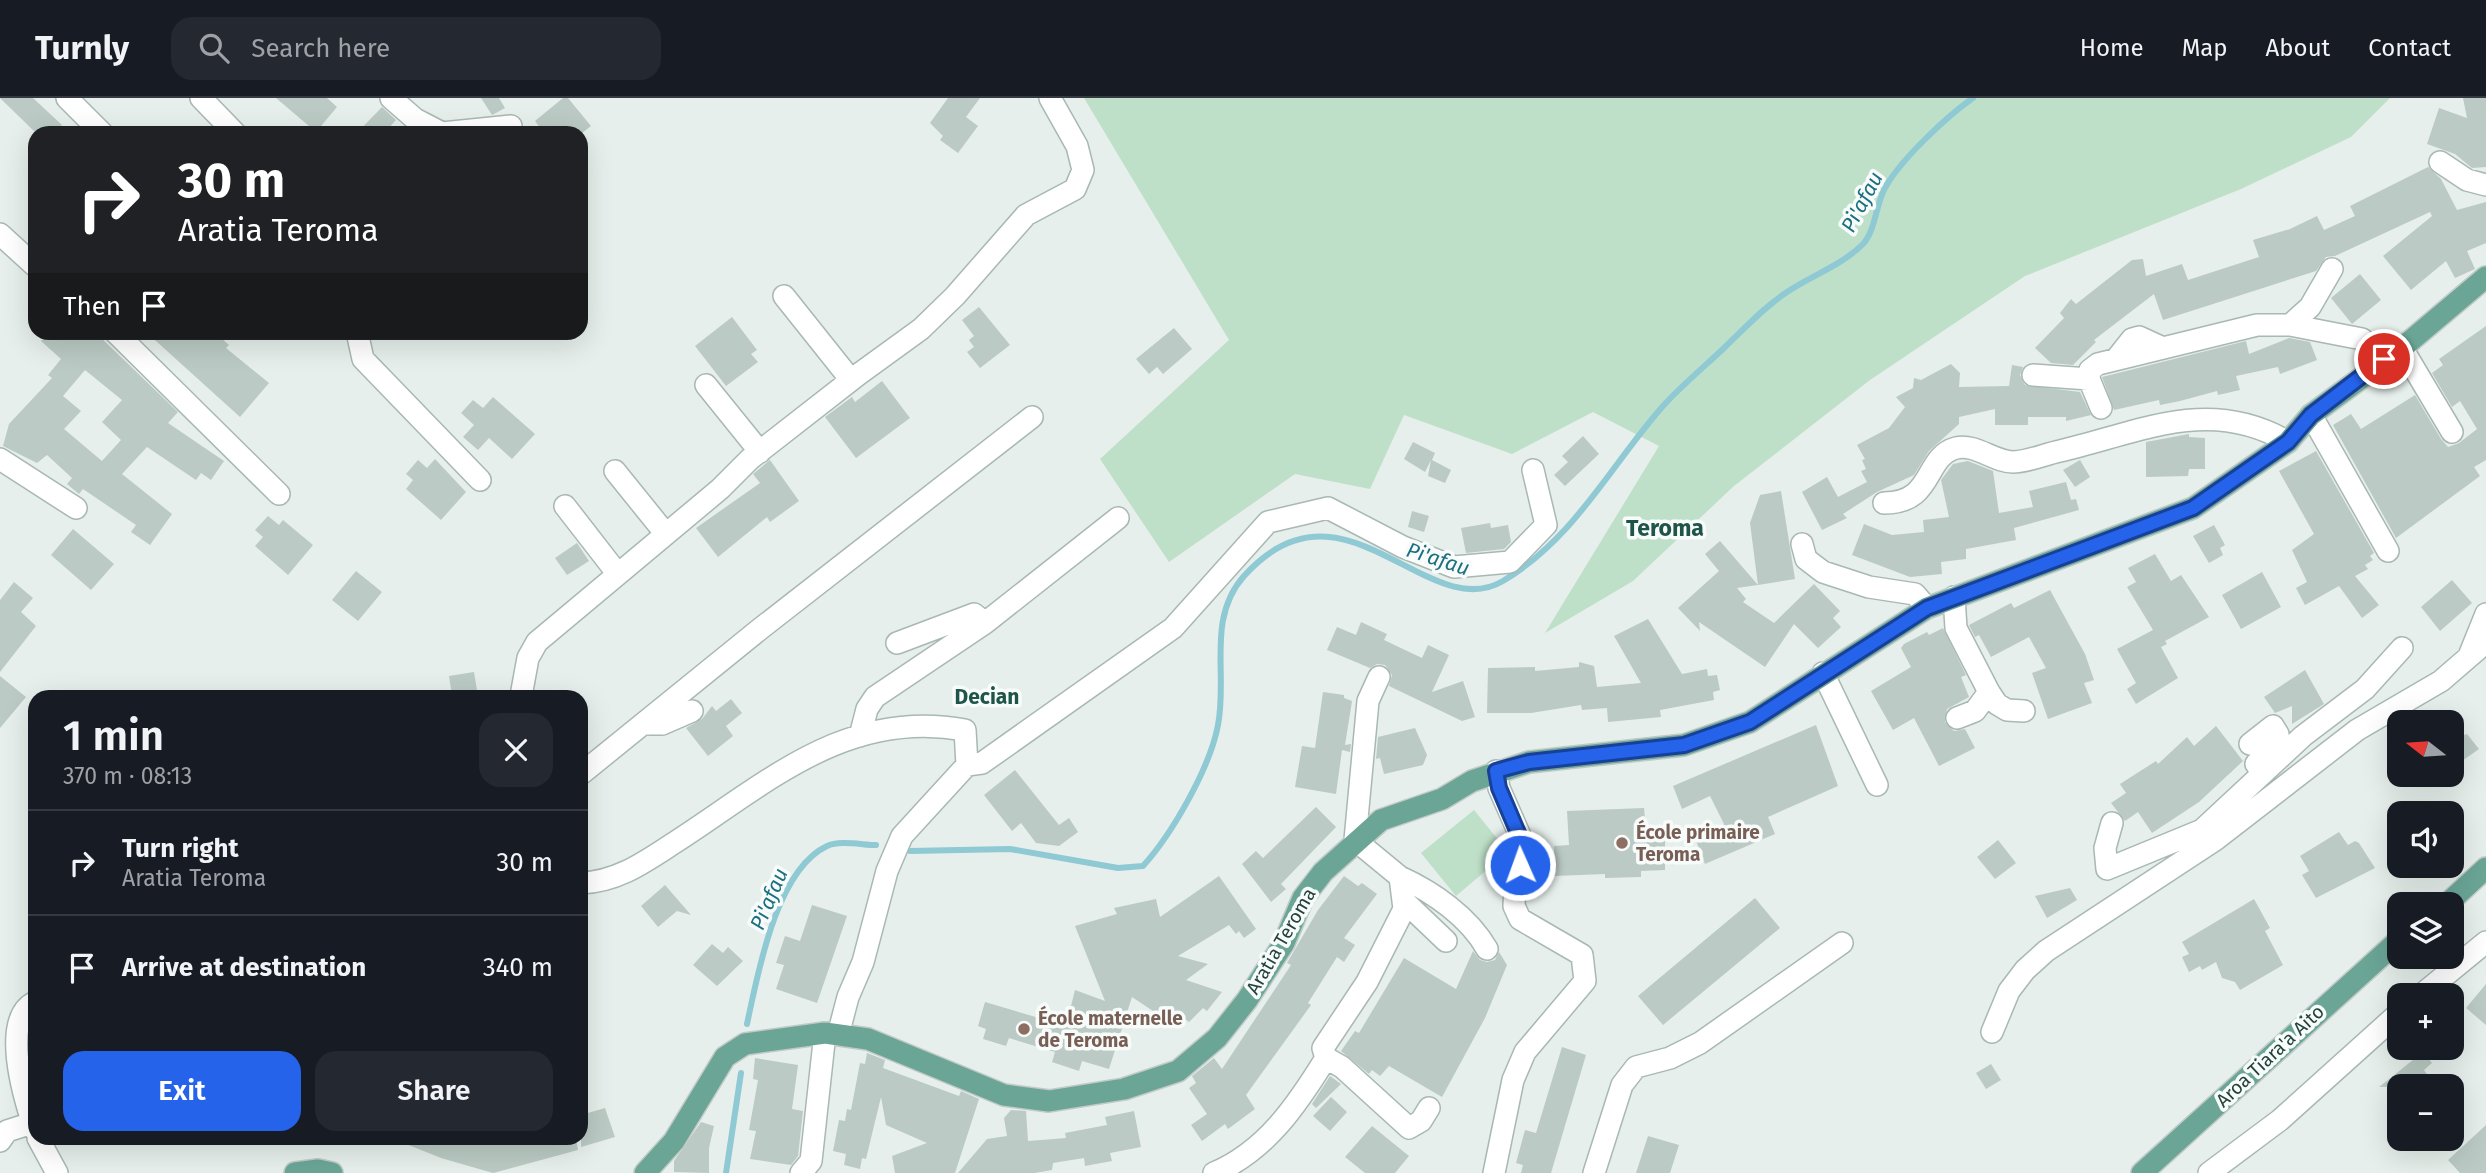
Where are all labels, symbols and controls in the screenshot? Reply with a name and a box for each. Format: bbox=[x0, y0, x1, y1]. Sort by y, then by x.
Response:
search box bbox=[171, 17, 661, 80]
text: Turnly bbox=[35, 28, 129, 68]
icon: search bbox=[195, 29, 233, 67]
text: Search here bbox=[251, 33, 390, 64]
text: Home bbox=[2080, 34, 2144, 62]
text: Map bbox=[2182, 34, 2228, 62]
text: About bbox=[2266, 34, 2330, 62]
text: Contact bbox=[2368, 34, 2451, 62]
text: 30 m bbox=[178, 151, 285, 210]
icon: right bbox=[63, 154, 154, 245]
water label: Pi'afau bbox=[1835, 167, 1889, 237]
text: Aratia Teroma bbox=[178, 211, 379, 249]
icon: arrive bbox=[135, 287, 173, 325]
text: Then bbox=[63, 291, 121, 322]
pin bbox=[2354, 329, 2414, 389]
icon: arrive bbox=[2365, 340, 2403, 378]
district label: Teroma bbox=[1626, 514, 1704, 542]
water label: Pi'afau bbox=[1403, 537, 1473, 581]
district label: Decian bbox=[955, 684, 1019, 710]
north arrow bbox=[2387, 710, 2464, 788]
map controls bbox=[2387, 710, 2464, 1151]
text: 1 min bbox=[63, 711, 164, 761]
button: close bbox=[479, 713, 553, 787]
text: 370 m · 08:13 bbox=[63, 762, 192, 790]
button: sound bbox=[2387, 801, 2464, 878]
place label: École primaire Teroma bbox=[1636, 819, 1760, 866]
position arrow bbox=[1483, 828, 1557, 902]
text: Turn right bbox=[122, 833, 239, 864]
marker: École primaire Teroma bbox=[1614, 835, 1630, 851]
icon: right bbox=[63, 844, 101, 882]
text: 30 m bbox=[496, 847, 553, 878]
text: Aratia Teroma bbox=[122, 864, 266, 892]
water label: Pi'afau bbox=[744, 864, 794, 934]
street label: Aratia Teroma bbox=[1241, 884, 1321, 998]
button: layers bbox=[2387, 892, 2464, 969]
icon: arrive bbox=[63, 949, 101, 987]
text: Arrive at destination bbox=[122, 952, 366, 983]
text: 340 m bbox=[483, 952, 553, 983]
button: + bbox=[2387, 983, 2464, 1060]
street label: Aroa Tiara'a Aito bbox=[2211, 1000, 2329, 1112]
place label: École maternelle de Teroma bbox=[1038, 1005, 1183, 1052]
marker: École maternelle de Teroma bbox=[1016, 1021, 1032, 1037]
button: Exit bbox=[63, 1051, 301, 1131]
button: Share bbox=[315, 1051, 553, 1131]
button: − bbox=[2387, 1074, 2464, 1151]

